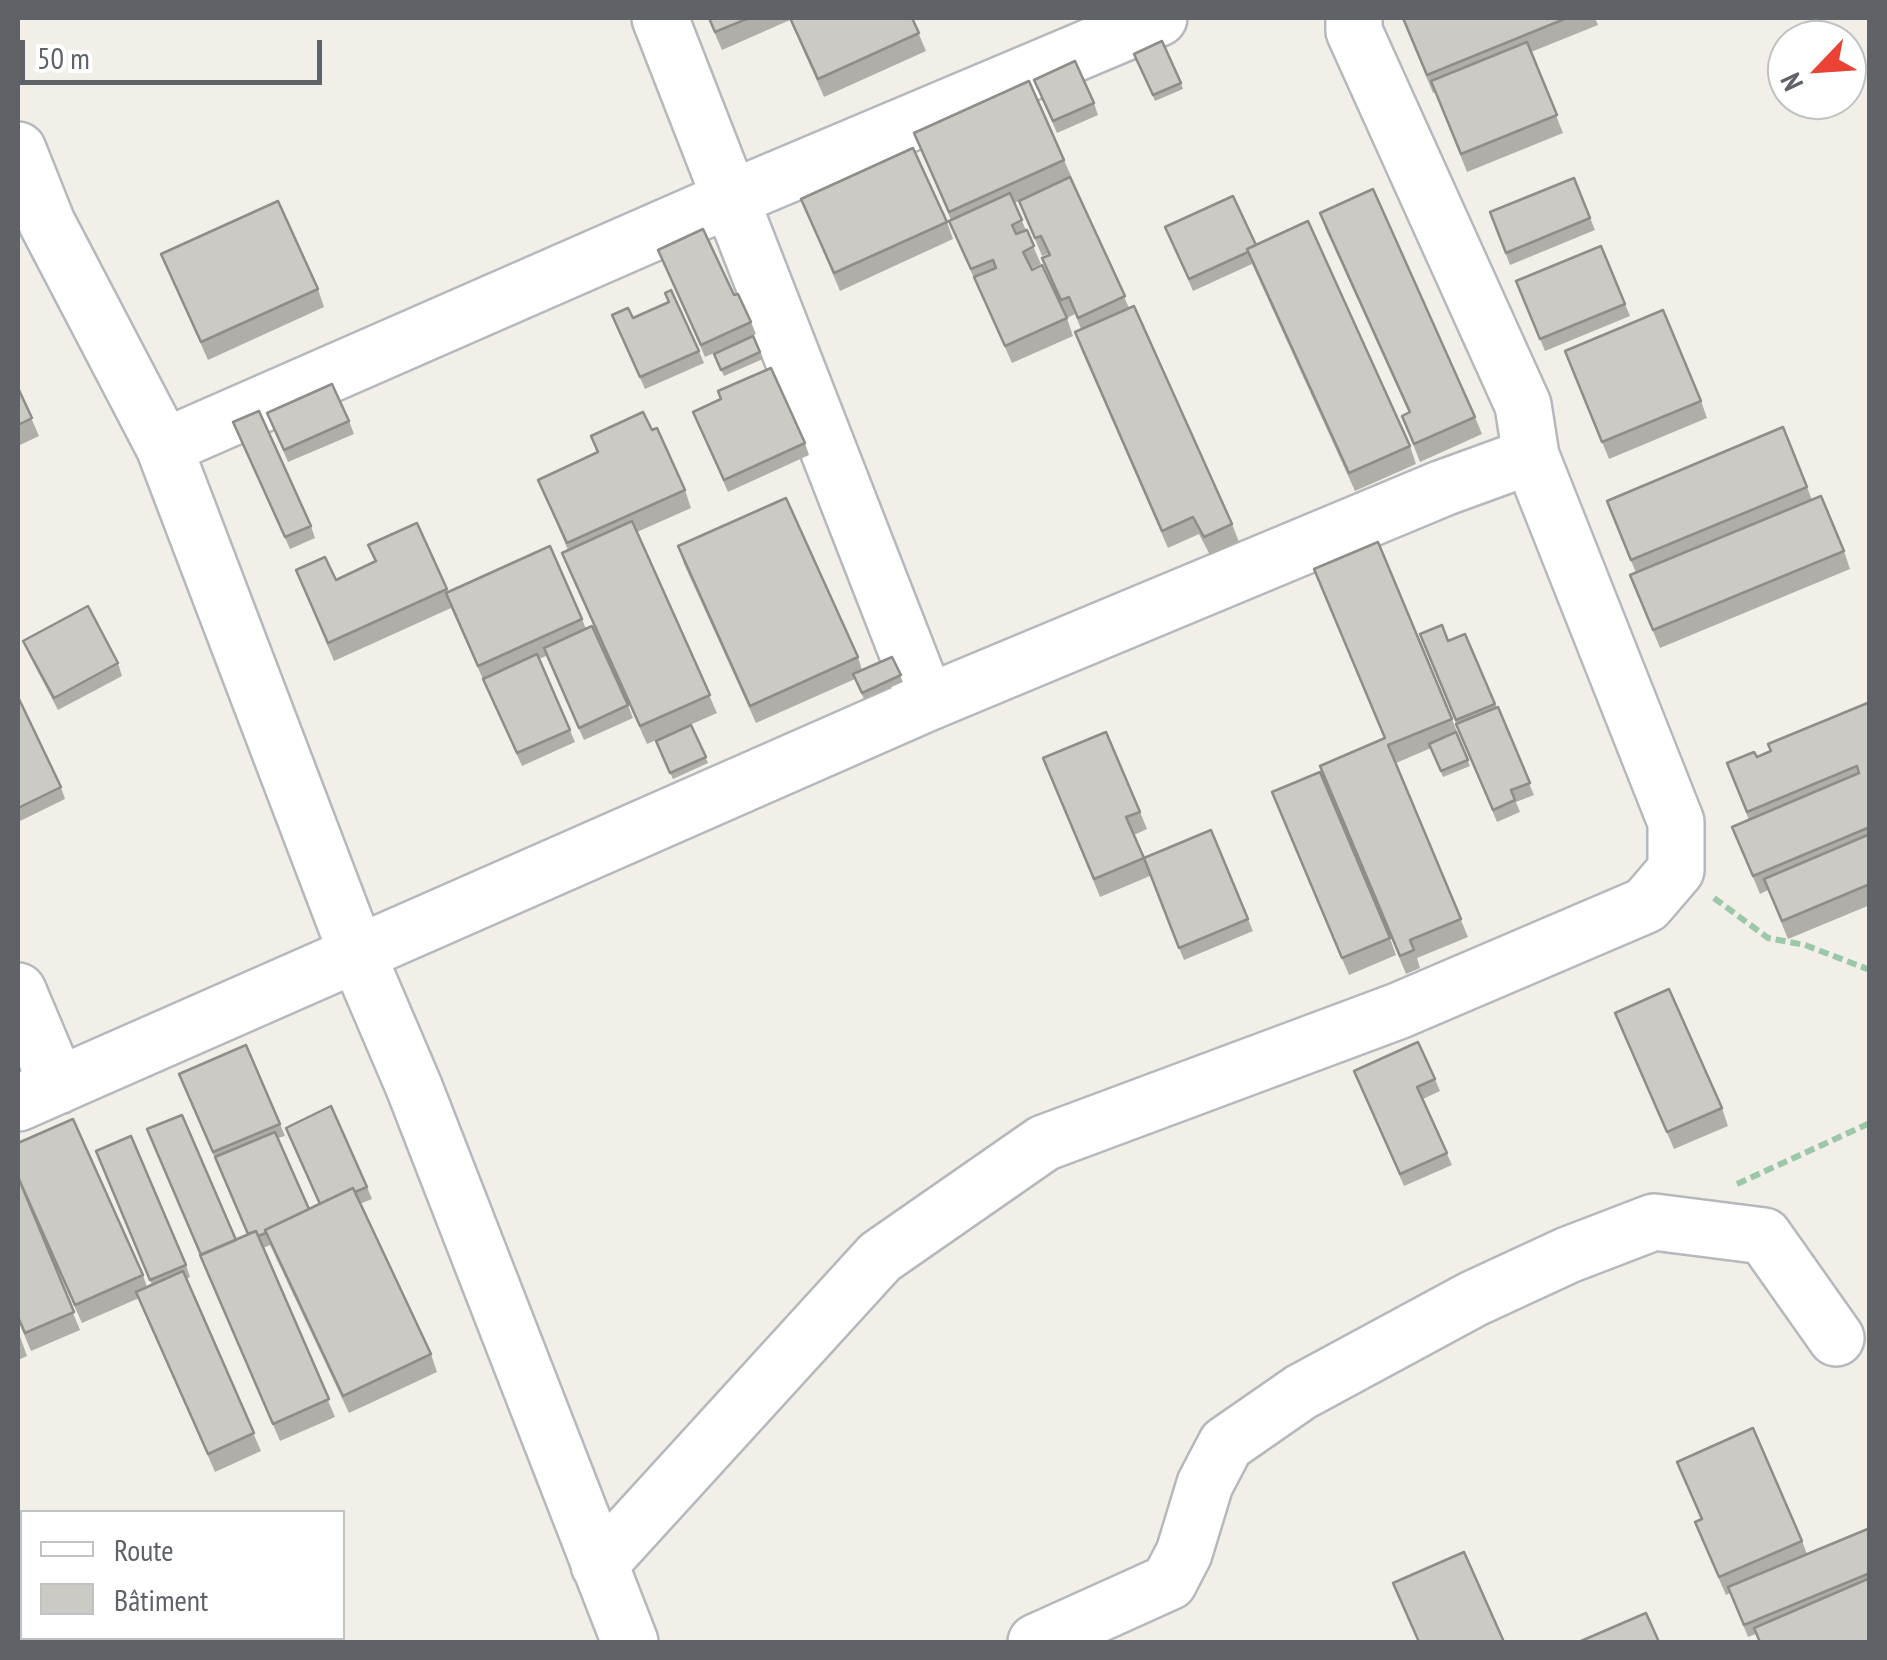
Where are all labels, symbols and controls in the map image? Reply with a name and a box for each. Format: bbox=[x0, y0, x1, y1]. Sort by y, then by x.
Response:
scale bar bbox=[25, 20, 328, 82]
north arrow bbox=[1767, 20, 1867, 120]
text: 50 m bbox=[37, 38, 90, 77]
text: N bbox=[1771, 67, 1811, 97]
legend bbox=[20, 1510, 345, 1640]
text: Route bbox=[114, 1530, 174, 1569]
text: Bâtiment bbox=[114, 1580, 208, 1619]

